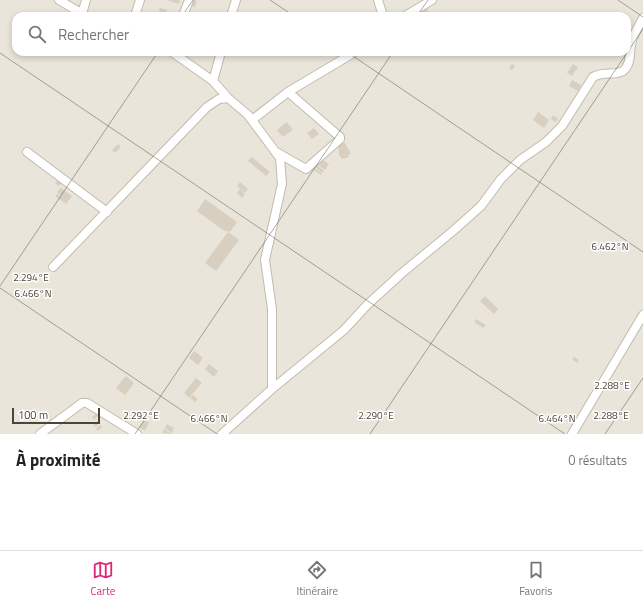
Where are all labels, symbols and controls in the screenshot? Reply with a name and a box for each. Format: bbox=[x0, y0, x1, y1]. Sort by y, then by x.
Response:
search box bbox=[12, 12, 631, 56]
icon: search bbox=[26, 23, 48, 45]
text: Rechercher bbox=[58, 23, 129, 46]
text: 6.462°N bbox=[592, 239, 628, 254]
text: 2.294°E bbox=[13, 270, 49, 285]
text: 6.466°N bbox=[15, 286, 51, 301]
text: 2.288°E bbox=[594, 378, 630, 393]
scale bar bbox=[12, 406, 100, 425]
text: 100 m bbox=[18, 407, 48, 423]
text: 2.292°E bbox=[123, 408, 159, 423]
text: 2.290°E bbox=[358, 408, 394, 423]
text: 2.288°E bbox=[593, 408, 629, 423]
text: 6.466°N bbox=[191, 411, 227, 426]
text: 6.464°N bbox=[539, 411, 575, 426]
text: À proximité bbox=[16, 447, 100, 473]
text: 0 résultats bbox=[568, 450, 627, 470]
tab: Carte bbox=[91, 559, 115, 599]
tab: Itinéraire bbox=[297, 559, 338, 599]
tab: Favoris bbox=[519, 559, 552, 599]

